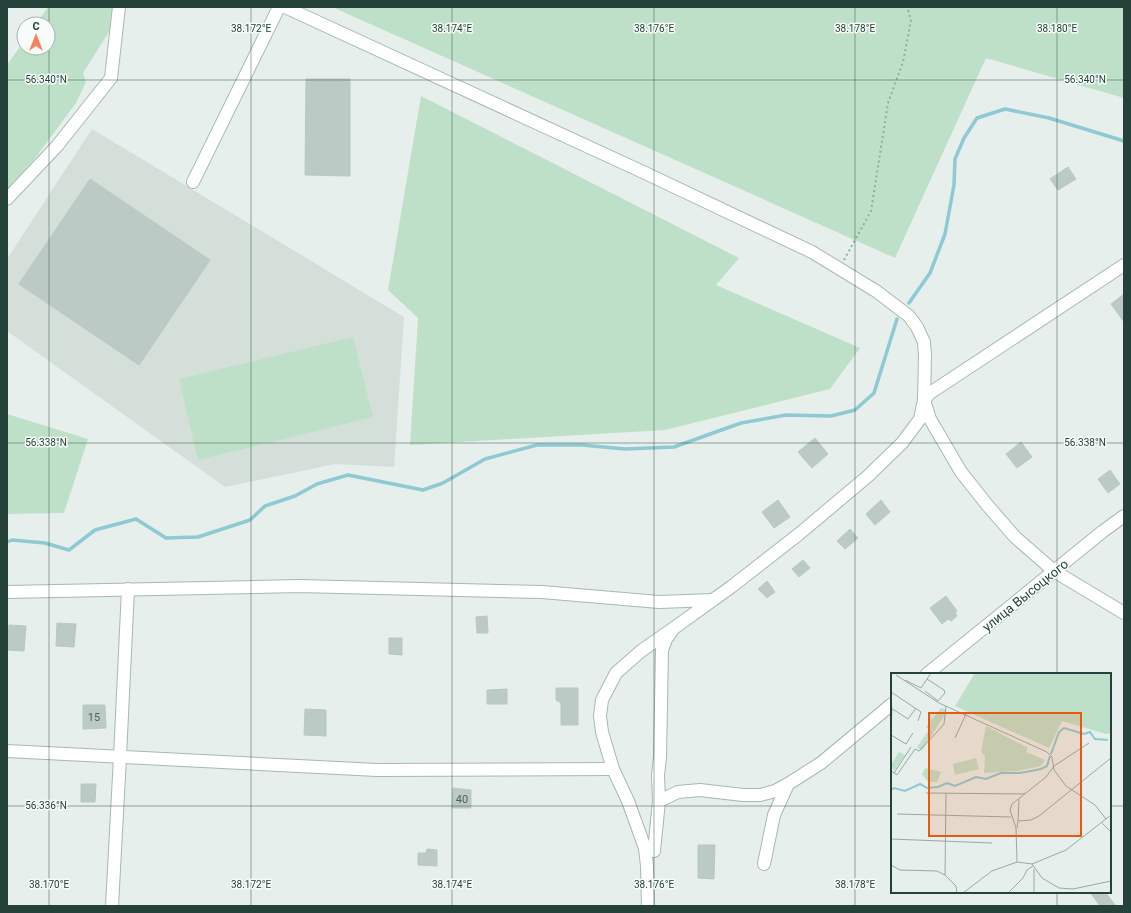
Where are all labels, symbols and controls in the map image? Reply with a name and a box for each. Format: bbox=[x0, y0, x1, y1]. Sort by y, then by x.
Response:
north arrow bbox=[16, 16, 56, 56]
text: С bbox=[32, 20, 40, 33]
text: 38.172°E bbox=[231, 23, 271, 34]
text: 38.174°E bbox=[432, 23, 472, 34]
text: 38.176°E bbox=[634, 23, 674, 34]
text: 38.178°E bbox=[835, 23, 875, 34]
text: 38.180°E bbox=[1037, 23, 1077, 34]
text: 56.340°N bbox=[25, 74, 67, 85]
text: 56.340°N bbox=[1064, 74, 1106, 85]
text: 56.338°N bbox=[25, 437, 67, 448]
text: 56.338°N bbox=[1064, 437, 1106, 448]
street label: улица Высоцкого bbox=[979, 556, 1071, 635]
inset map bbox=[891, 673, 1111, 893]
house number: 15 bbox=[88, 711, 100, 724]
house number: 40 bbox=[456, 793, 468, 806]
text: 56.336°N bbox=[25, 800, 67, 811]
text: 38.170°E bbox=[29, 879, 69, 890]
text: 38.172°E bbox=[231, 879, 271, 890]
text: 38.174°E bbox=[432, 879, 472, 890]
text: 38.176°E bbox=[634, 879, 674, 890]
text: 38.178°E bbox=[835, 879, 875, 890]

